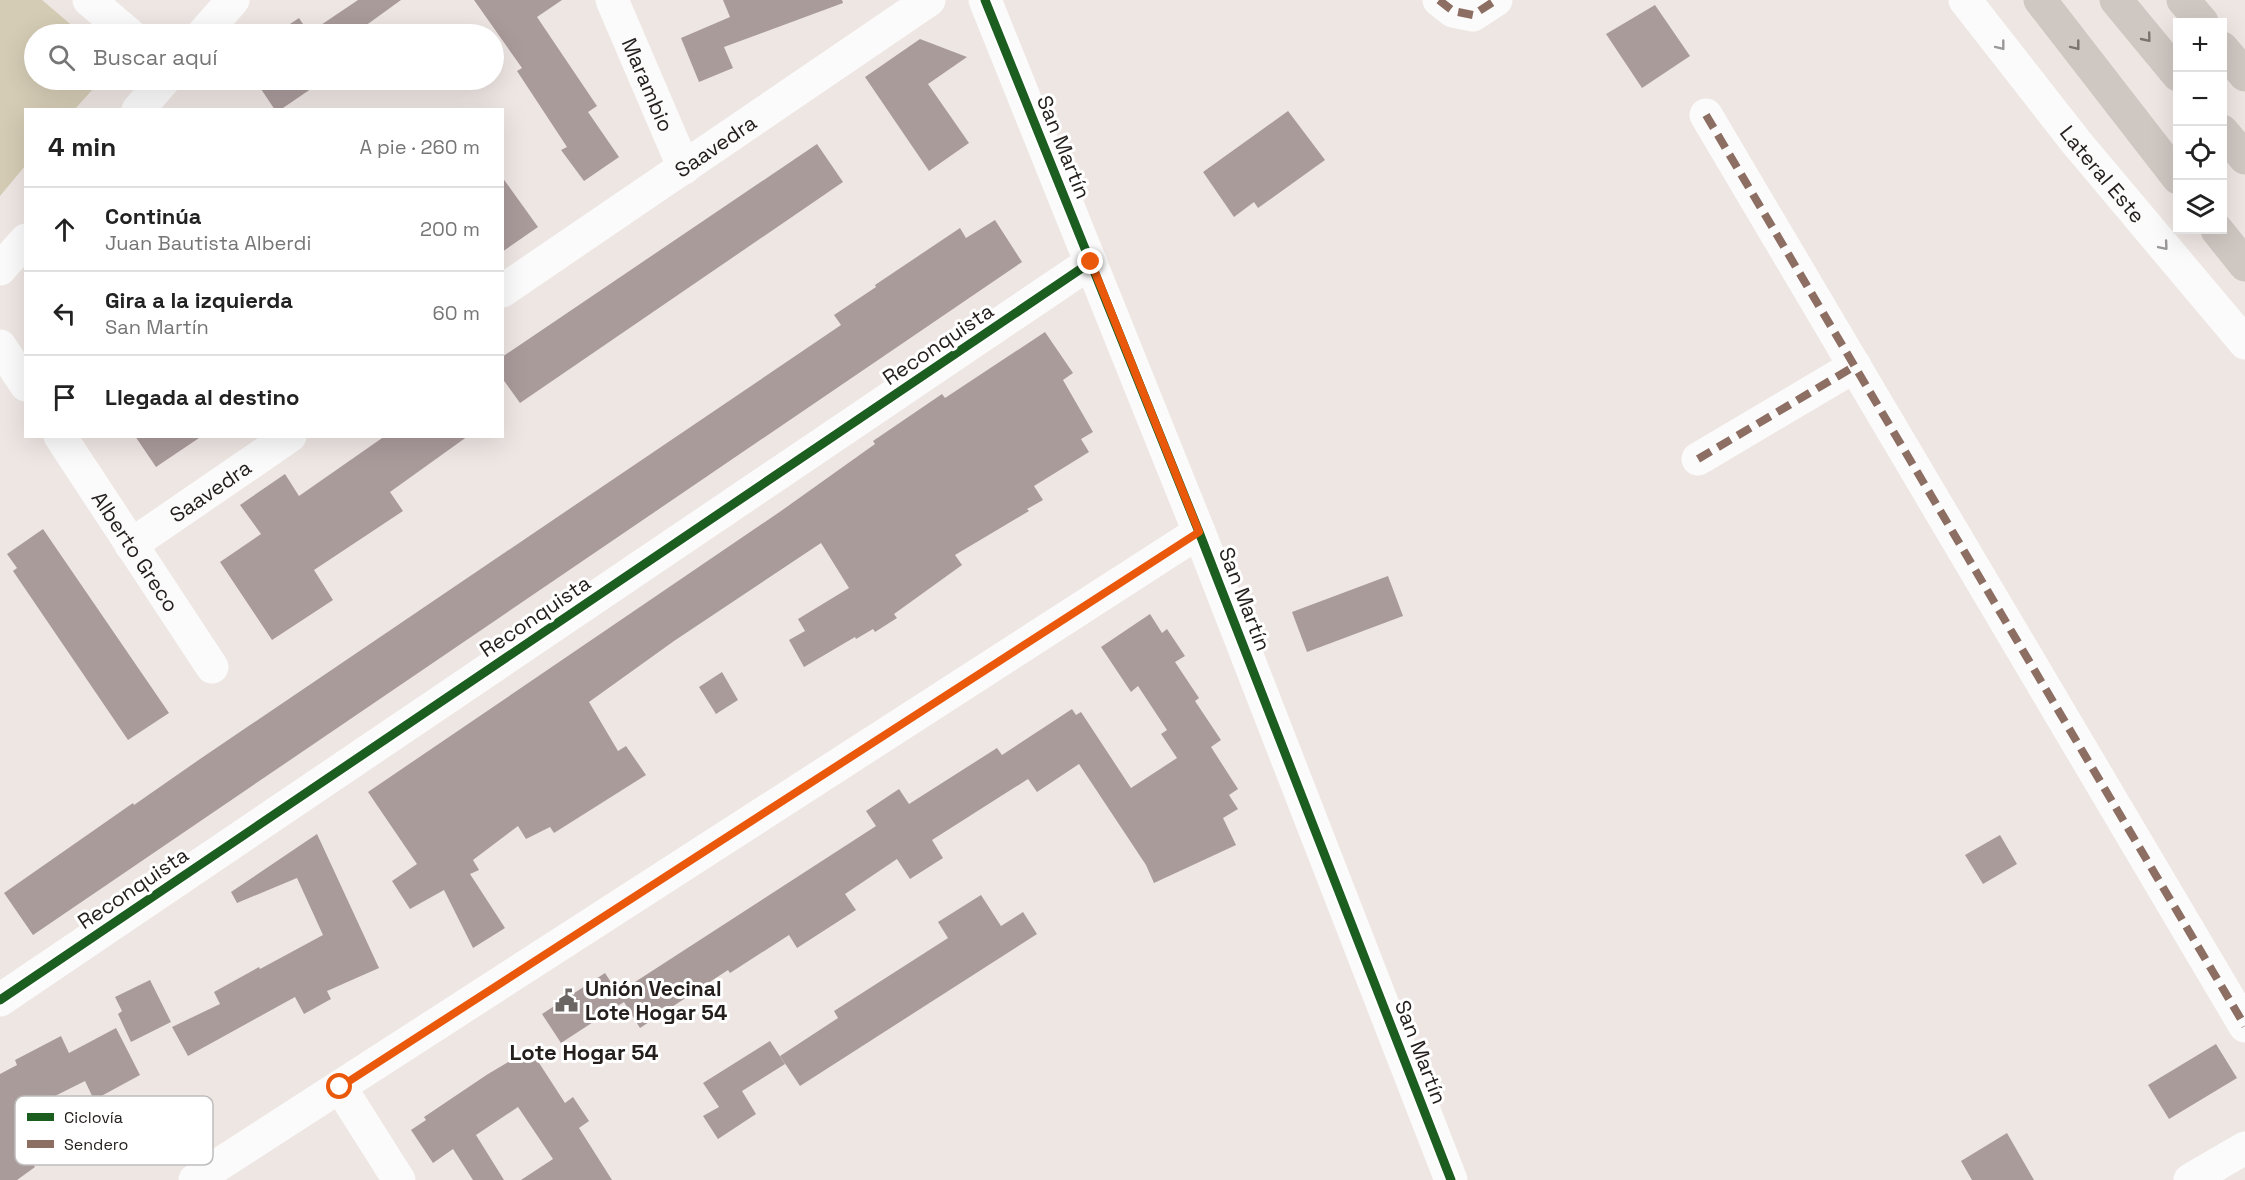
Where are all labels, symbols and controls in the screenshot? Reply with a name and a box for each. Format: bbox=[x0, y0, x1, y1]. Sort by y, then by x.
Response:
map controls bbox=[2173, 18, 2227, 234]
button: + bbox=[2173, 18, 2227, 72]
search box bbox=[24, 24, 504, 90]
one-way arrow bbox=[2140, 31, 2151, 42]
street label: Marambio bbox=[616, 33, 680, 136]
one-way arrow bbox=[1994, 39, 2005, 50]
one-way arrow bbox=[2068, 40, 2079, 51]
icon: search bbox=[45, 41, 78, 74]
text: Buscar aquí bbox=[93, 43, 218, 71]
button: − bbox=[2173, 72, 2227, 126]
street label: San Martín bbox=[1031, 91, 1097, 203]
street label: Saavedra bbox=[669, 108, 761, 183]
street label: Lateral Este bbox=[2054, 120, 2152, 228]
button: locate bbox=[2173, 126, 2227, 180]
text: 4 min bbox=[48, 130, 116, 164]
text: A pie · 260 m bbox=[359, 134, 480, 160]
button: layers bbox=[2173, 180, 2227, 234]
text: Continúa bbox=[105, 202, 201, 230]
icon: ahead bbox=[48, 213, 81, 246]
text: 200 m bbox=[420, 216, 480, 242]
text: Juan Bautista Alberdi bbox=[105, 230, 311, 256]
one-way arrow bbox=[2157, 239, 2168, 250]
route end bbox=[1077, 248, 1103, 274]
text: Gira a la izquierda bbox=[105, 286, 293, 314]
icon: left bbox=[48, 297, 81, 330]
street label: Reconquista bbox=[877, 297, 999, 391]
text: 60 m bbox=[433, 300, 480, 326]
text: San Martín bbox=[105, 314, 209, 340]
icon: arrive bbox=[48, 381, 81, 414]
text: Llegada al destino bbox=[105, 383, 299, 411]
street label: Saavedra bbox=[164, 453, 256, 528]
street label: Alberto Greco bbox=[86, 486, 185, 617]
street label: San Martín bbox=[1213, 543, 1277, 655]
street label: Reconquista bbox=[474, 569, 596, 663]
street label: Reconquista bbox=[72, 841, 194, 935]
place label: Unión Vecinal Lote Hogar 54 bbox=[585, 975, 727, 1026]
public building icon: Unión Vecinal Lote Hogar 54 bbox=[554, 987, 580, 1013]
street label: San Martín bbox=[1389, 996, 1453, 1108]
district label: Lote Hogar 54 bbox=[509, 1038, 659, 1066]
route start bbox=[326, 1073, 352, 1099]
legend bbox=[15, 1096, 213, 1165]
text: Ciclovía bbox=[64, 1107, 123, 1128]
text: Sendero bbox=[64, 1134, 129, 1155]

